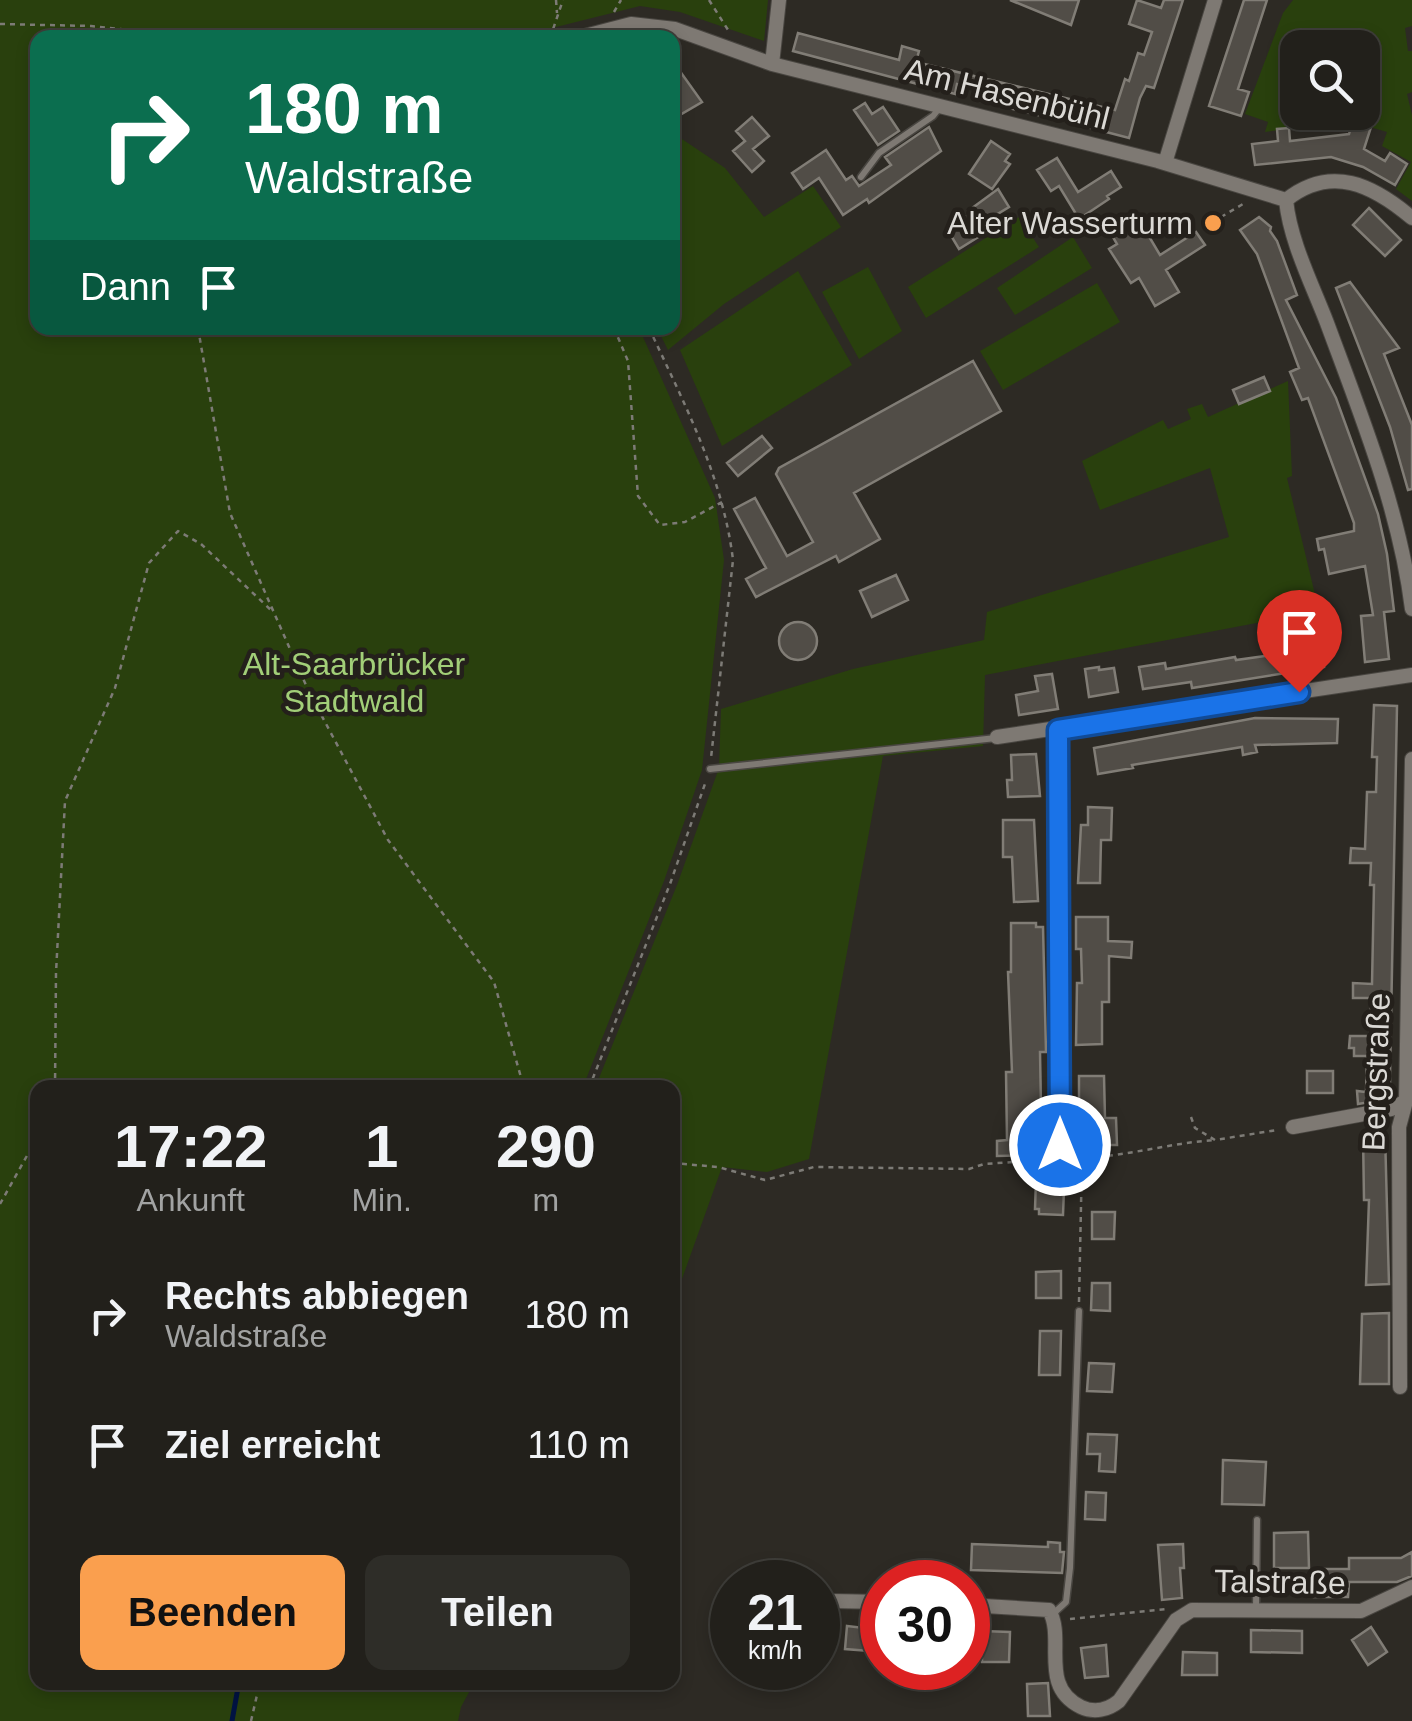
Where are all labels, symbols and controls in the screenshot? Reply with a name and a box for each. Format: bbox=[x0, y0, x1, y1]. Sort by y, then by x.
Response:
map controls bbox=[1280, 30, 1380, 130]
button: search bbox=[1280, 30, 1380, 130]
street label: Am Hasenbühl bbox=[901, 51, 1113, 137]
icon: right bbox=[80, 70, 210, 200]
text: 180 m bbox=[245, 70, 443, 148]
text: Waldstraße bbox=[245, 152, 473, 203]
place label: Alter Wasserturm bbox=[947, 205, 1193, 241]
marker: Alter Wasserturm bbox=[1202, 212, 1224, 234]
icon: arrive bbox=[191, 260, 246, 315]
text: Dann bbox=[80, 266, 171, 308]
pin bbox=[1257, 590, 1342, 693]
icon: arrive bbox=[1272, 605, 1327, 660]
park label: Alt-Saarbrücker Stadtwald bbox=[243, 646, 465, 719]
street label: Bergstraße bbox=[1355, 992, 1397, 1152]
position arrow bbox=[1008, 1093, 1112, 1197]
text: 17:22 bbox=[114, 1113, 267, 1180]
text: 1 bbox=[365, 1113, 398, 1180]
text: 290 bbox=[496, 1113, 596, 1180]
text: Ankunft bbox=[136, 1182, 245, 1218]
text: Min. bbox=[351, 1182, 412, 1218]
text: m bbox=[533, 1182, 559, 1218]
text: Rechts abbiegen bbox=[165, 1275, 469, 1317]
icon: right bbox=[80, 1288, 135, 1343]
text: 180 m bbox=[524, 1294, 630, 1336]
text: Waldstraße bbox=[165, 1318, 327, 1354]
icon: arrive bbox=[80, 1418, 135, 1473]
text: Ziel erreicht bbox=[165, 1424, 380, 1466]
text: 110 m bbox=[527, 1424, 630, 1466]
button: Beenden bbox=[80, 1555, 345, 1670]
button: Teilen bbox=[365, 1555, 630, 1670]
speed limit sign: 30 bbox=[860, 1560, 990, 1690]
street label: Talstraße bbox=[1214, 1563, 1346, 1601]
text: 21 bbox=[747, 1585, 803, 1641]
text: km/h bbox=[748, 1636, 802, 1664]

